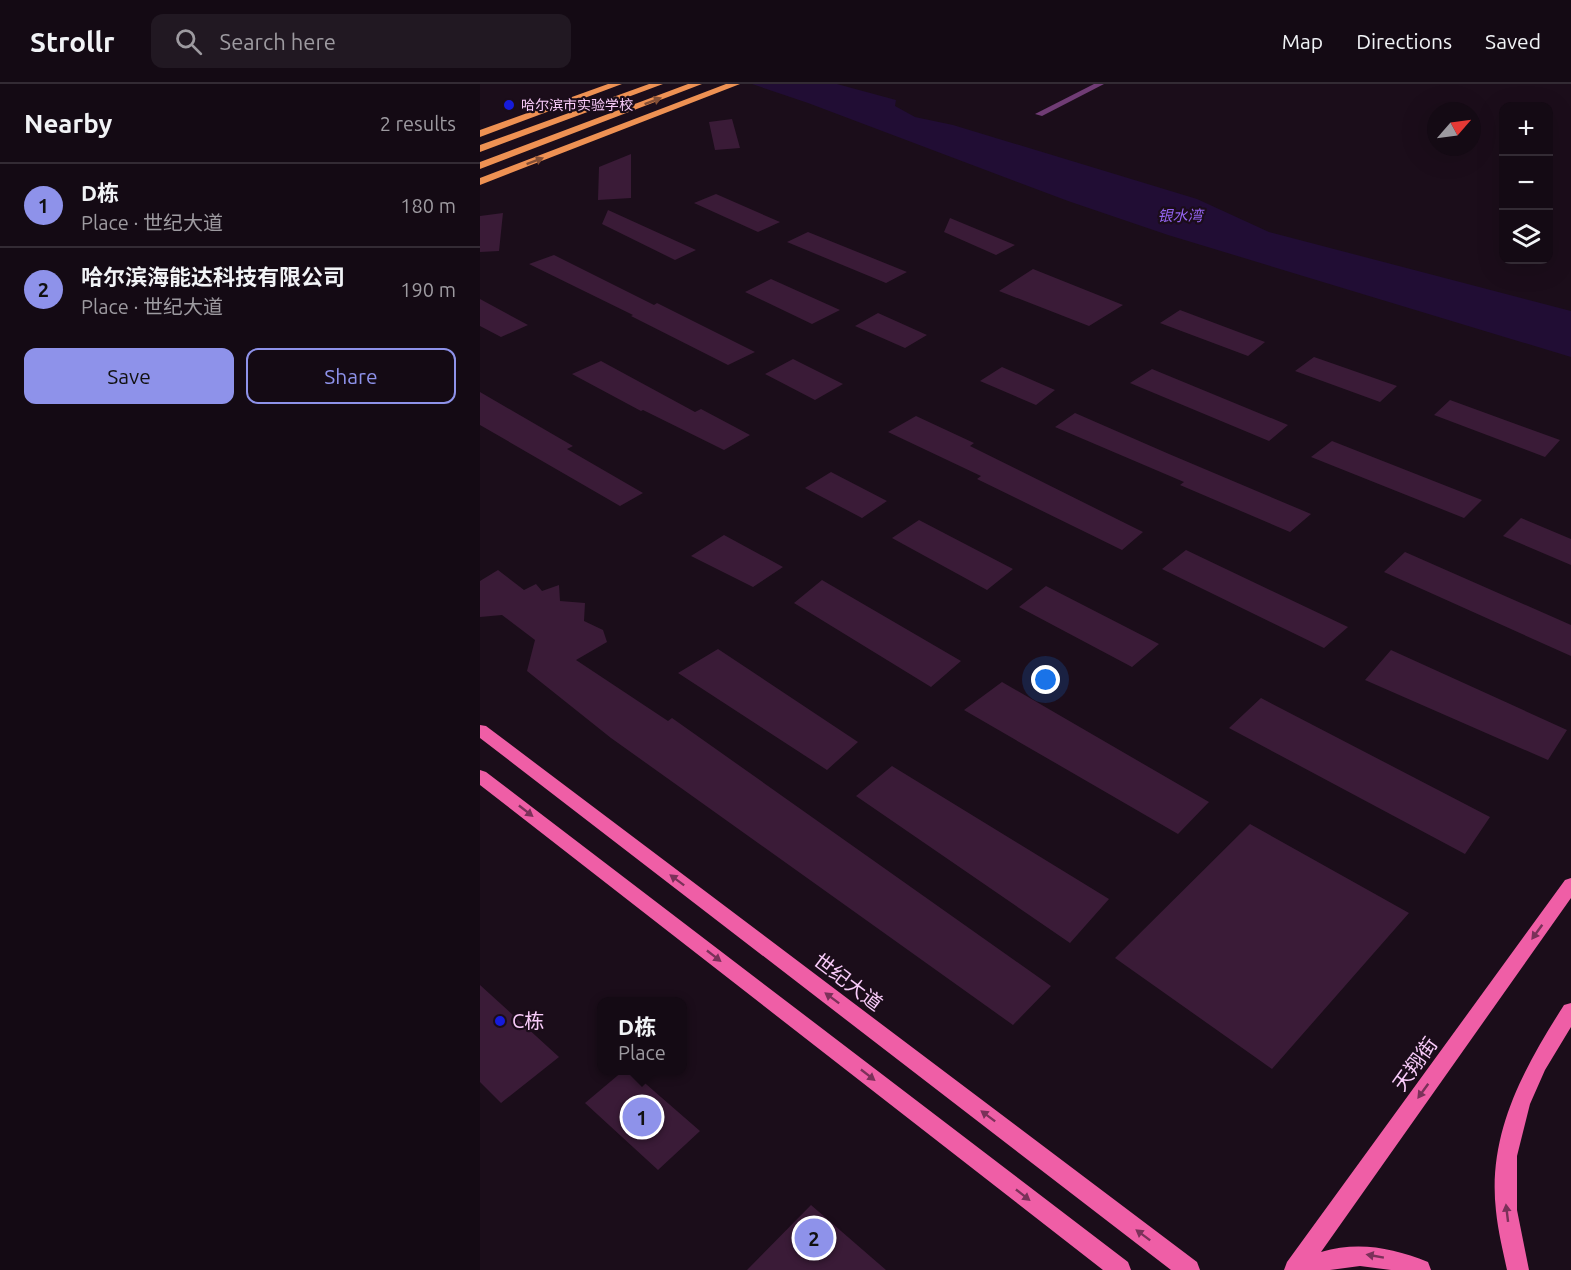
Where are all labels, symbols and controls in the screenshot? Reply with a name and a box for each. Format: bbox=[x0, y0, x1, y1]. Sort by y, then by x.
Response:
search box bbox=[151, 14, 571, 68]
icon: search bbox=[172, 25, 205, 58]
text: Strollr bbox=[30, 26, 115, 57]
text: Search here bbox=[220, 29, 336, 54]
text: Map bbox=[1282, 29, 1323, 53]
text: Directions bbox=[1356, 29, 1452, 53]
text: Saved bbox=[1485, 29, 1541, 53]
one-way arrow bbox=[644, 96, 662, 106]
place label: 哈尔滨市实验学校 bbox=[521, 97, 633, 113]
marker: 哈尔滨市实验学校 bbox=[502, 98, 516, 112]
north arrow bbox=[1427, 102, 1481, 156]
map controls bbox=[1499, 102, 1553, 264]
button: + bbox=[1499, 102, 1553, 156]
text: Nearby bbox=[24, 109, 112, 138]
text: 2 results bbox=[380, 112, 456, 135]
one-way arrow bbox=[526, 156, 544, 166]
button: − bbox=[1499, 156, 1553, 210]
text: D栋 bbox=[81, 180, 119, 205]
text: 1 bbox=[38, 194, 49, 217]
text: 180 m bbox=[400, 194, 456, 217]
water label: 银水湾 bbox=[1157, 207, 1205, 224]
button: layers bbox=[1499, 210, 1553, 264]
text: Place · 世纪大道 bbox=[81, 211, 223, 234]
text: 哈尔滨海能达科技有限公司 bbox=[81, 264, 345, 289]
text: 2 bbox=[38, 278, 49, 301]
text: 190 m bbox=[400, 278, 456, 301]
text: Place · 世纪大道 bbox=[81, 295, 223, 318]
button: Save bbox=[24, 348, 234, 404]
button: Share bbox=[246, 348, 456, 404]
your location bbox=[1031, 665, 1060, 694]
one-way arrow bbox=[519, 805, 534, 817]
one-way arrow bbox=[670, 875, 685, 887]
one-way arrow bbox=[1531, 924, 1543, 940]
street label: 世纪大道 bbox=[809, 948, 887, 1015]
one-way arrow bbox=[706, 950, 722, 963]
one-way arrow bbox=[825, 993, 840, 1005]
popup bbox=[597, 997, 687, 1075]
place label: C栋 bbox=[512, 1009, 544, 1032]
marker: C栋 bbox=[493, 1014, 507, 1028]
text: D栋 bbox=[618, 1014, 656, 1039]
street label: 天翔街 bbox=[1388, 1033, 1442, 1095]
text: Place bbox=[618, 1041, 666, 1064]
one-way arrow bbox=[861, 1069, 876, 1081]
one-way arrow bbox=[1418, 1083, 1430, 1098]
pin: 1 bbox=[622, 1094, 662, 1140]
one-way arrow bbox=[980, 1111, 995, 1123]
one-way arrow bbox=[1015, 1188, 1030, 1200]
one-way arrow bbox=[1503, 1203, 1512, 1222]
pin: 2 bbox=[794, 1216, 834, 1260]
one-way arrow bbox=[1135, 1229, 1150, 1241]
one-way arrow bbox=[1365, 1252, 1384, 1261]

